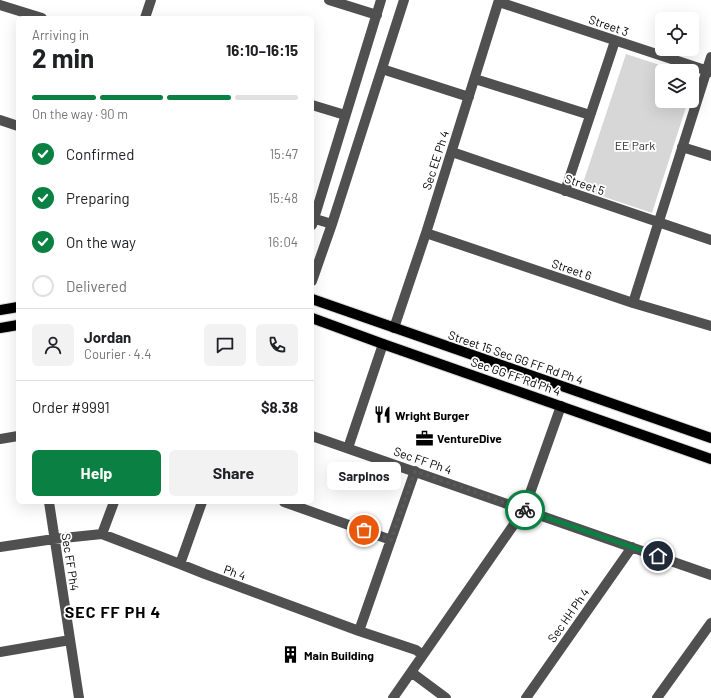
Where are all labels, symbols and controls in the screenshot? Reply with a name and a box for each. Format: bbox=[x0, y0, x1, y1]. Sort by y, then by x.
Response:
street label: Street 3 bbox=[587, 12, 631, 38]
map controls bbox=[655, 12, 699, 108]
button: locate bbox=[655, 12, 699, 56]
text: Arriving in bbox=[32, 27, 89, 43]
text: 16:10–16:15 bbox=[226, 41, 298, 59]
text: 2 min bbox=[32, 42, 94, 73]
button: layers bbox=[655, 64, 699, 108]
text: On the way · 90 m bbox=[32, 106, 128, 122]
street label: Sec EE Ph 4 bbox=[419, 129, 451, 191]
park label: EE Park bbox=[615, 138, 655, 152]
icon: check bbox=[32, 143, 54, 165]
text: Confirmed bbox=[66, 145, 134, 163]
text: 15:47 bbox=[269, 146, 298, 162]
street label: Street 5 bbox=[563, 171, 607, 197]
icon: check bbox=[32, 187, 54, 209]
text: Preparing bbox=[66, 189, 130, 207]
text: 15:48 bbox=[268, 190, 298, 206]
icon: check bbox=[32, 231, 54, 253]
text: On the way bbox=[66, 233, 136, 251]
text: 16:04 bbox=[268, 234, 298, 250]
street label: Street 6 bbox=[550, 256, 594, 282]
text: Delivered bbox=[66, 277, 127, 295]
button: person bbox=[32, 324, 74, 366]
button: chat bbox=[204, 324, 246, 366]
button: phone bbox=[256, 324, 298, 366]
street label: Street 15 Sec GG FF Rd Ph 4 bbox=[447, 327, 585, 387]
text: Jordan bbox=[84, 328, 131, 346]
text: Courier · 4.4 bbox=[84, 346, 152, 362]
street label: Sec GG FF Rd Ph 4 bbox=[469, 354, 563, 398]
text: Order #9991 bbox=[32, 398, 110, 416]
text: $8.38 bbox=[261, 398, 298, 416]
restaurant icon: Wright Burger bbox=[372, 405, 392, 425]
place label: Wright Burger bbox=[395, 408, 470, 422]
office icon: VentureDive bbox=[414, 428, 434, 448]
place label: VentureDive bbox=[437, 431, 502, 445]
street label: Sec FF Ph 4 bbox=[392, 444, 454, 476]
button: Help bbox=[32, 450, 161, 496]
button: Share bbox=[169, 450, 298, 496]
callout: Sarpinos bbox=[327, 462, 401, 490]
text: Sarpinos bbox=[338, 468, 390, 484]
courier bbox=[505, 490, 545, 530]
icon: bike bbox=[514, 499, 536, 521]
pin bbox=[347, 513, 381, 547]
icon: bag bbox=[353, 519, 375, 541]
street label: Sec FF Ph4 bbox=[60, 532, 82, 592]
pin bbox=[641, 539, 675, 573]
icon: home bbox=[647, 545, 669, 567]
street label: Ph 4 bbox=[222, 562, 248, 582]
street label: Sec HH Ph 4 bbox=[544, 585, 592, 645]
district label: SEC FF PH 4 bbox=[65, 602, 161, 621]
building icon: Main Building bbox=[281, 645, 301, 665]
place label: Main Building bbox=[304, 648, 374, 662]

